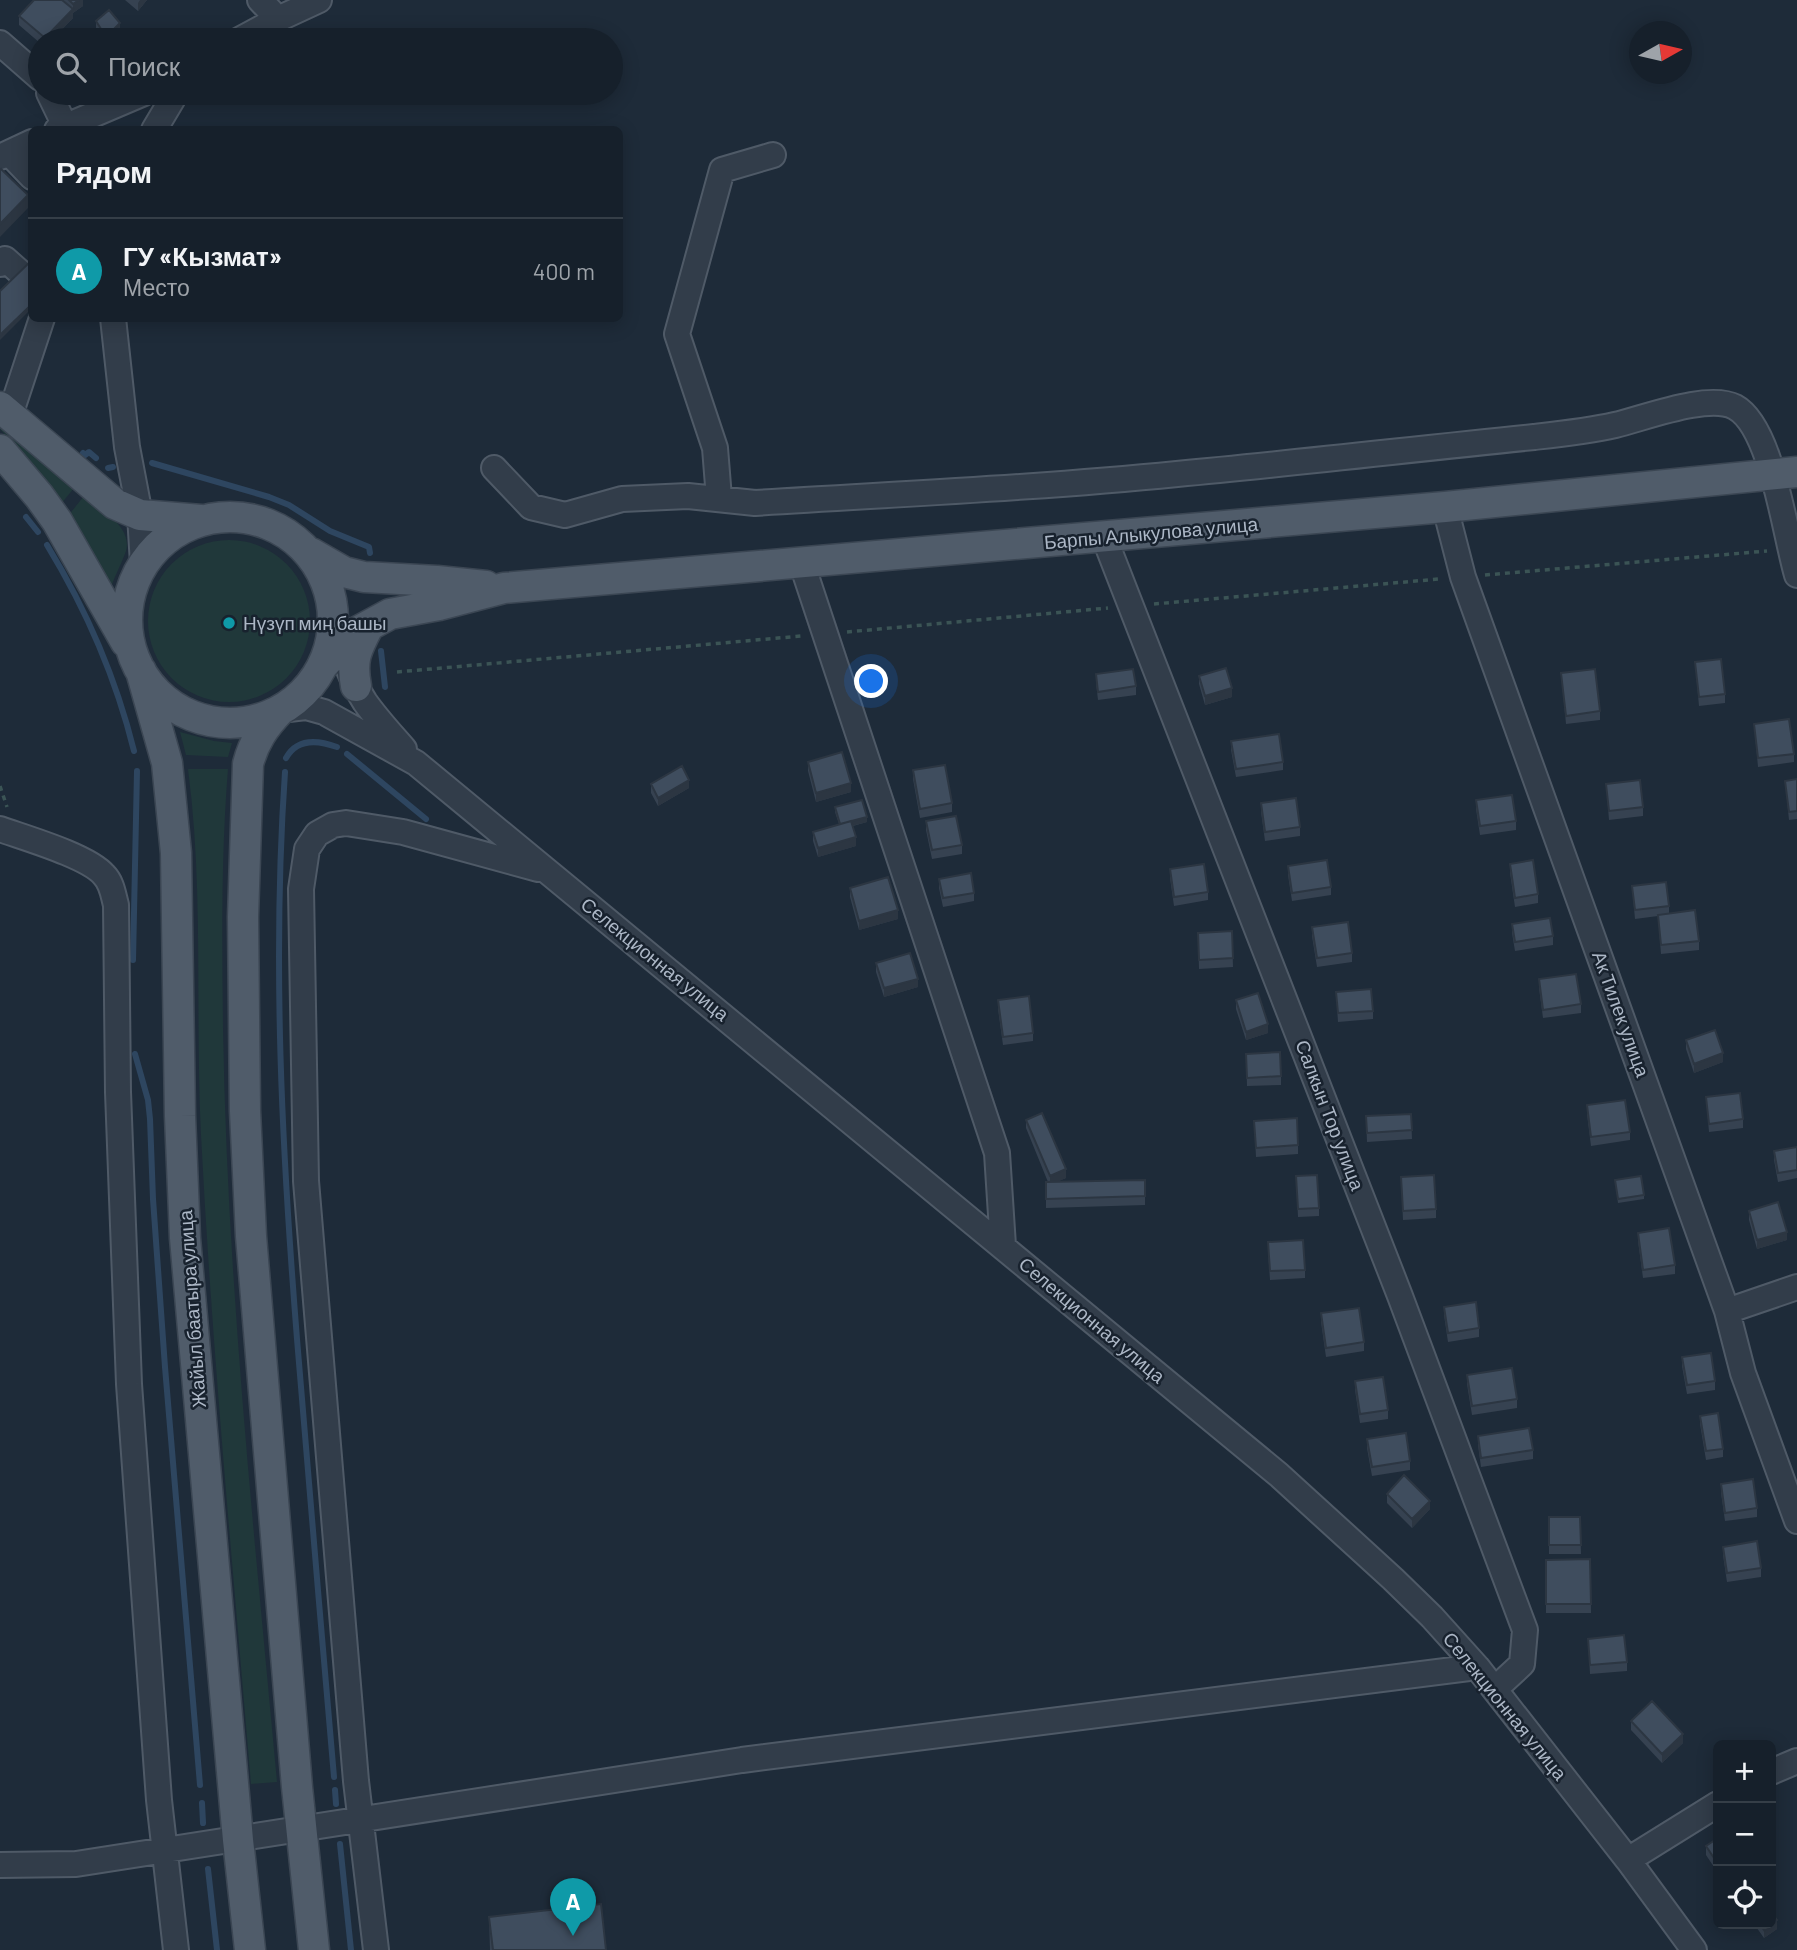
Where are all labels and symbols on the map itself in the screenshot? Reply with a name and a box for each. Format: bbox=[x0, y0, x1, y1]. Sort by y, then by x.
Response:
north arrow bbox=[1629, 21, 1692, 84]
street label: Барпы Алыкулова улица bbox=[1043, 512, 1259, 553]
place label: Нүзүп миң башы bbox=[243, 611, 386, 634]
marker: Нүзүп миң башы bbox=[221, 615, 237, 631]
your location bbox=[854, 664, 888, 698]
street label: Селекционная улица bbox=[577, 892, 734, 1026]
street label: Ак Тилек улица bbox=[1588, 948, 1655, 1080]
street label: Салкын Тор улица bbox=[1291, 1036, 1370, 1194]
street label: Жайыл баатыра улица bbox=[173, 1209, 210, 1409]
street label: Селекционная улица bbox=[1015, 1252, 1170, 1388]
street label: Селекционная улица bbox=[1439, 1627, 1572, 1785]
pin: A bbox=[550, 1878, 596, 1936]

